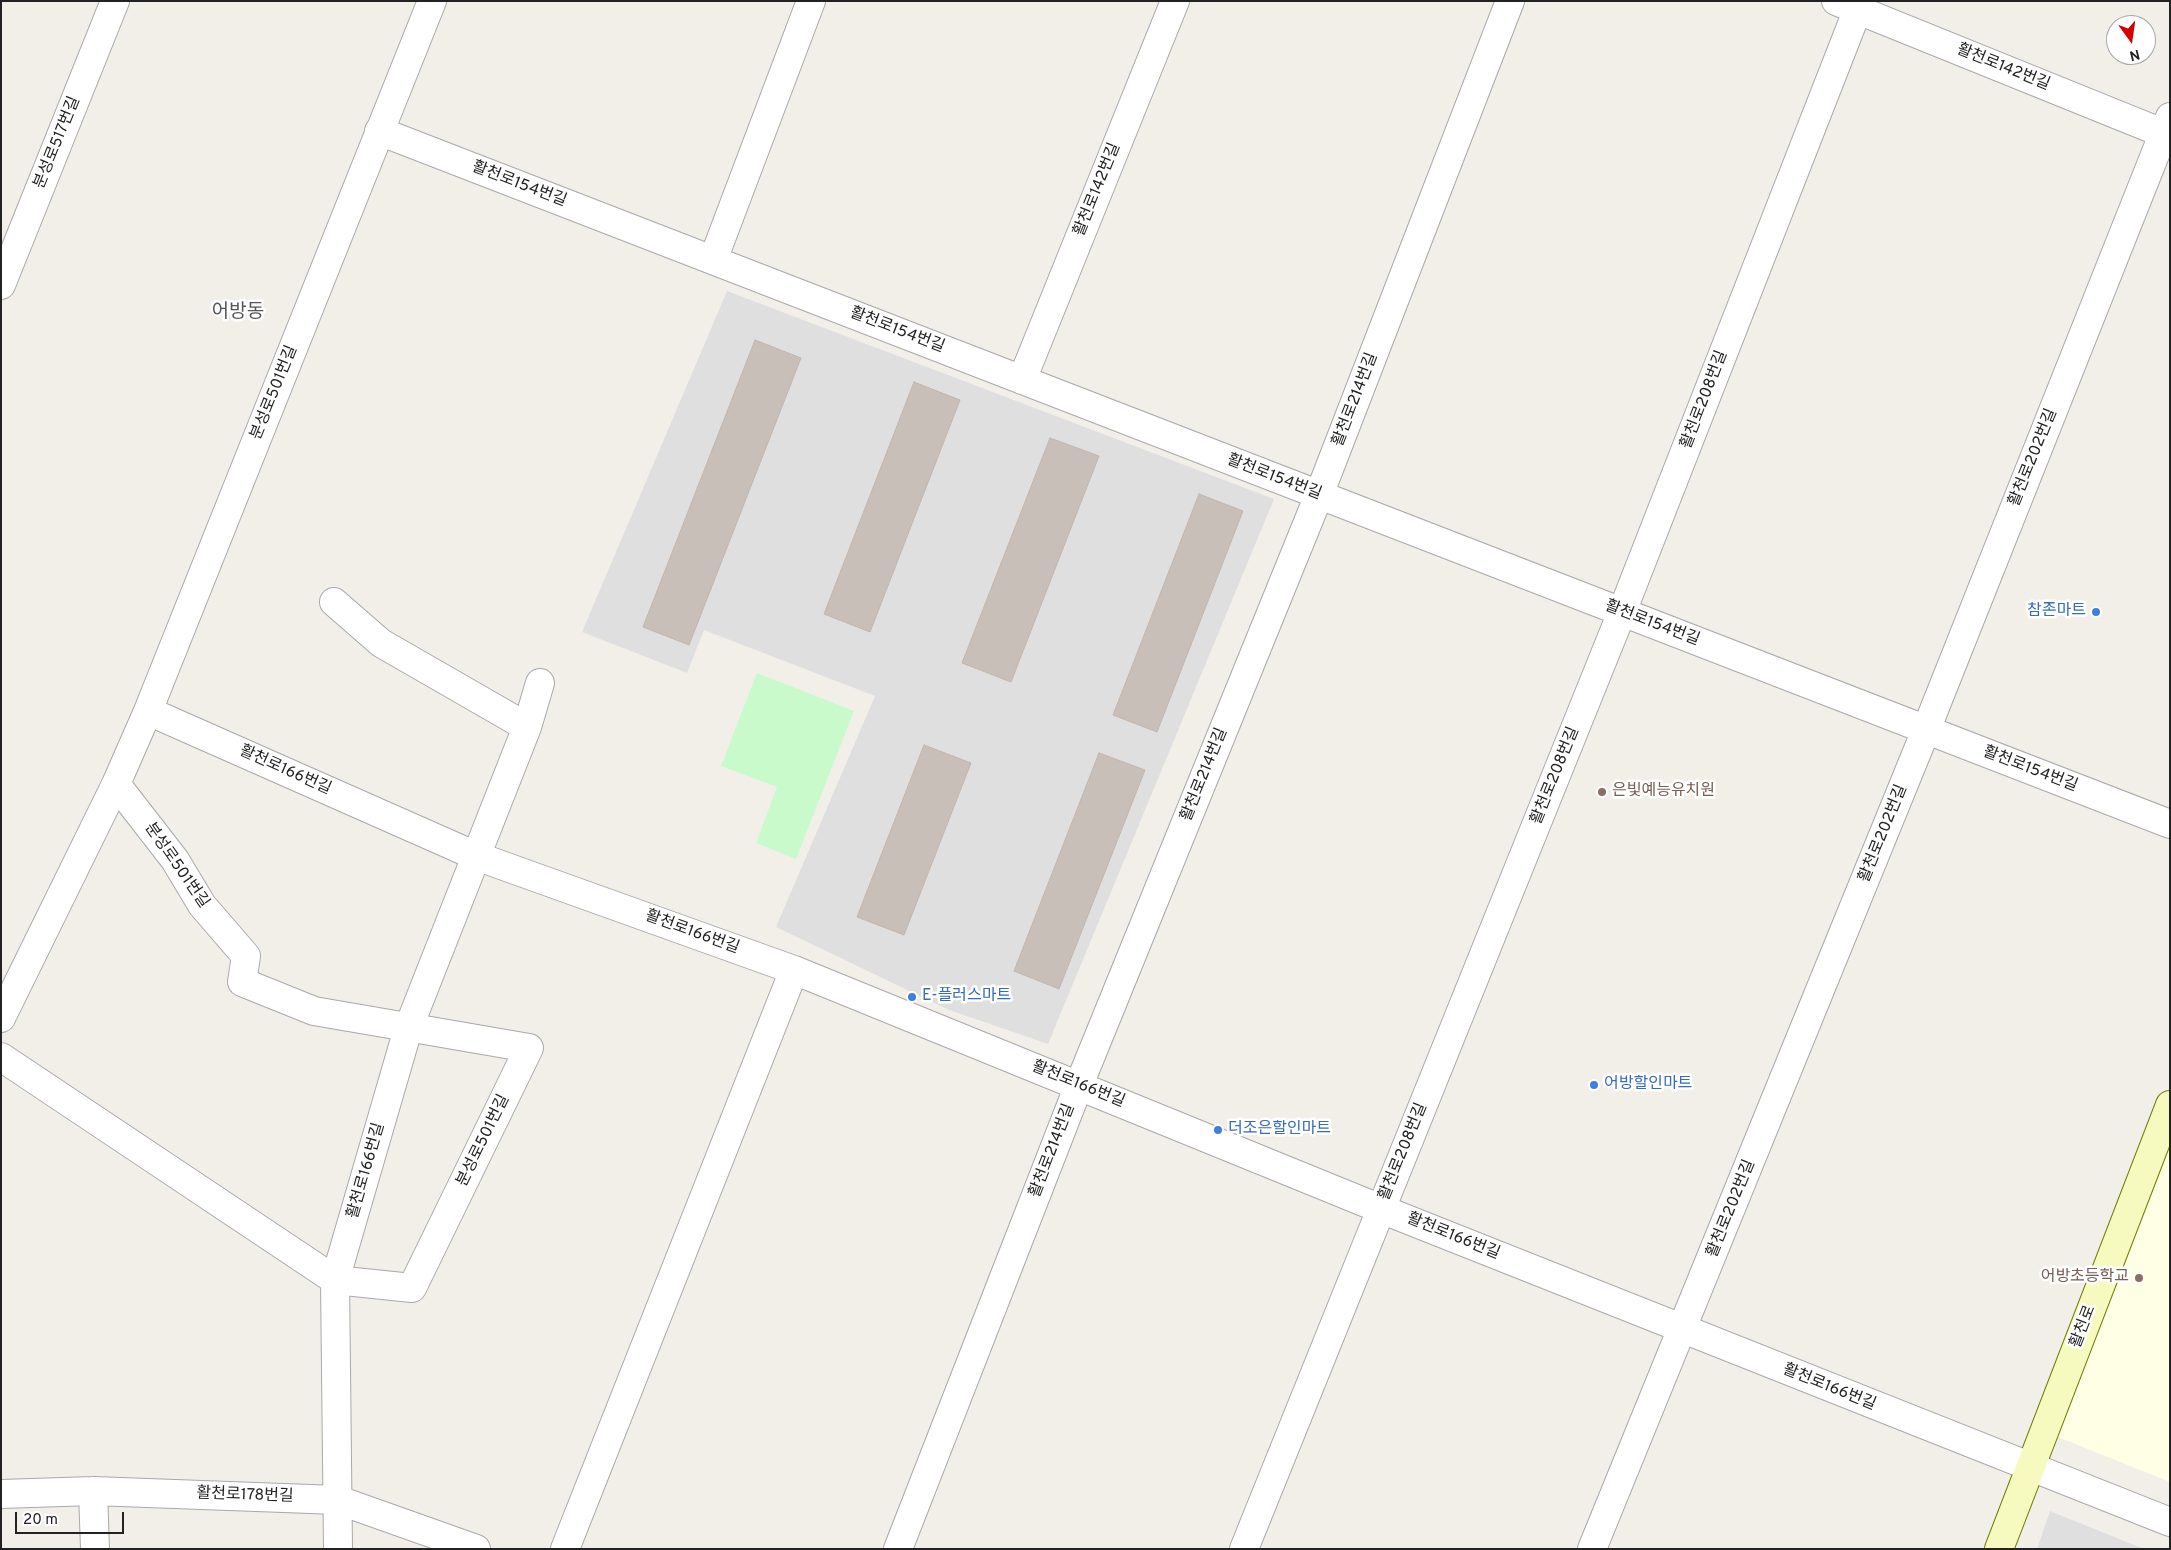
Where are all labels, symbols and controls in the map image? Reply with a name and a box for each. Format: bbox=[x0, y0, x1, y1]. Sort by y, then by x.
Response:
north arrow bbox=[2106, 15, 2156, 65]
street label: 활천로142번길 bbox=[1954, 41, 2052, 95]
text: N bbox=[2128, 45, 2141, 64]
street label: 분성로517번길 bbox=[31, 94, 85, 192]
street label: 활천로142번길 bbox=[1071, 141, 1125, 239]
street label: 활천로154번길 bbox=[469, 158, 569, 212]
district label: 어방동 bbox=[212, 302, 264, 324]
street label: 활천로154번길 bbox=[847, 304, 947, 358]
street label: 분성로501번길 bbox=[247, 343, 303, 443]
street label: 활천로208번길 bbox=[1678, 348, 1732, 452]
street label: 활천로214번길 bbox=[1329, 350, 1383, 450]
street label: 활천로202번길 bbox=[2006, 406, 2062, 510]
street label: 활천로154번길 bbox=[1224, 451, 1324, 505]
street label: 활천로154번길 bbox=[1602, 597, 1702, 651]
place label: 참존마트 bbox=[2027, 602, 2086, 622]
marker: 참존마트 bbox=[2090, 606, 2102, 618]
street label: 활천로208번길 bbox=[1528, 724, 1584, 828]
street label: 활천로214번길 bbox=[1178, 726, 1232, 824]
street label: 활천로166번길 bbox=[236, 742, 334, 800]
street label: 활천로154번길 bbox=[1980, 743, 2080, 797]
place label: 은빛예능유치원 bbox=[1612, 782, 1715, 802]
street label: 활천로202번길 bbox=[1856, 782, 1912, 886]
marker: 은빛예능유치원 bbox=[1596, 786, 1608, 798]
street label: 분성로501번길 bbox=[140, 820, 212, 912]
street label: 활천로166번길 bbox=[642, 907, 742, 959]
place label: E-플러스마트 bbox=[922, 987, 1011, 1007]
marker: E-플러스마트 bbox=[906, 991, 918, 1003]
street label: 활천로166번길 bbox=[1029, 1058, 1127, 1112]
place label: 어방할인마트 bbox=[1604, 1075, 1692, 1095]
marker: 어방할인마트 bbox=[1588, 1079, 1600, 1091]
street label: 분성로501번길 bbox=[454, 1092, 514, 1190]
street label: 활천로208번길 bbox=[1376, 1100, 1432, 1204]
street label: 활천로214번길 bbox=[1026, 1101, 1080, 1201]
place label: 더조은할인마트 bbox=[1228, 1120, 1331, 1140]
street label: 활천로166번길 bbox=[344, 1121, 390, 1221]
marker: 더조은할인마트 bbox=[1212, 1124, 1224, 1136]
street label: 활천로202번길 bbox=[1704, 1157, 1760, 1261]
street label: 활천로166번길 bbox=[1404, 1210, 1502, 1264]
place label: 어방초등학교 bbox=[2041, 1268, 2129, 1288]
marker: 어방초등학교 bbox=[2133, 1272, 2145, 1284]
street label: 활천로 bbox=[2067, 1303, 2101, 1351]
street label: 활천로166번길 bbox=[1780, 1361, 1878, 1415]
street label: 활천로178번길 bbox=[196, 1485, 294, 1507]
scale bar bbox=[18, 1502, 126, 1534]
text: 20 m bbox=[23, 1511, 58, 1530]

